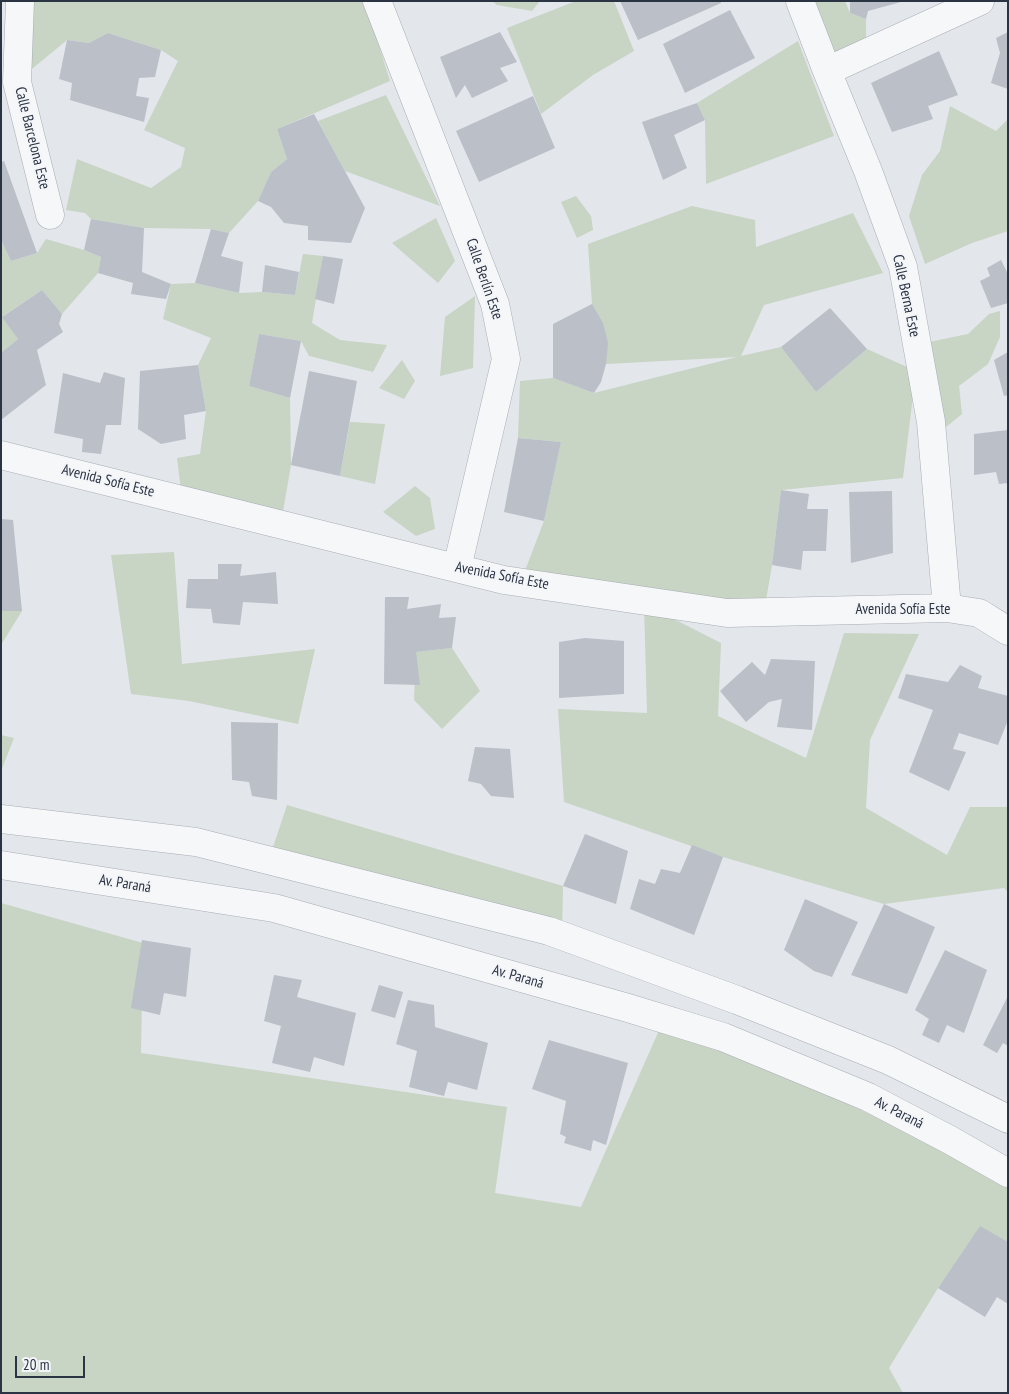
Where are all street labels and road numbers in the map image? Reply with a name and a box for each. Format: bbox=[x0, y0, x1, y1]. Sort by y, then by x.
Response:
street label: Calle Barcelona Este bbox=[11, 85, 53, 191]
street label: Calle Berlín Este bbox=[462, 236, 506, 322]
street label: Calle Berna Este bbox=[888, 253, 924, 339]
street label: Avenida Sofía Este bbox=[60, 461, 156, 501]
street label: Avenida Sofía Este bbox=[454, 558, 550, 594]
street label: Avenida Sofía Este bbox=[856, 601, 950, 619]
street label: Av. Paraná bbox=[98, 871, 152, 897]
street label: Av. Paraná bbox=[490, 961, 546, 993]
street label: Av. Paraná bbox=[872, 1093, 926, 1133]

